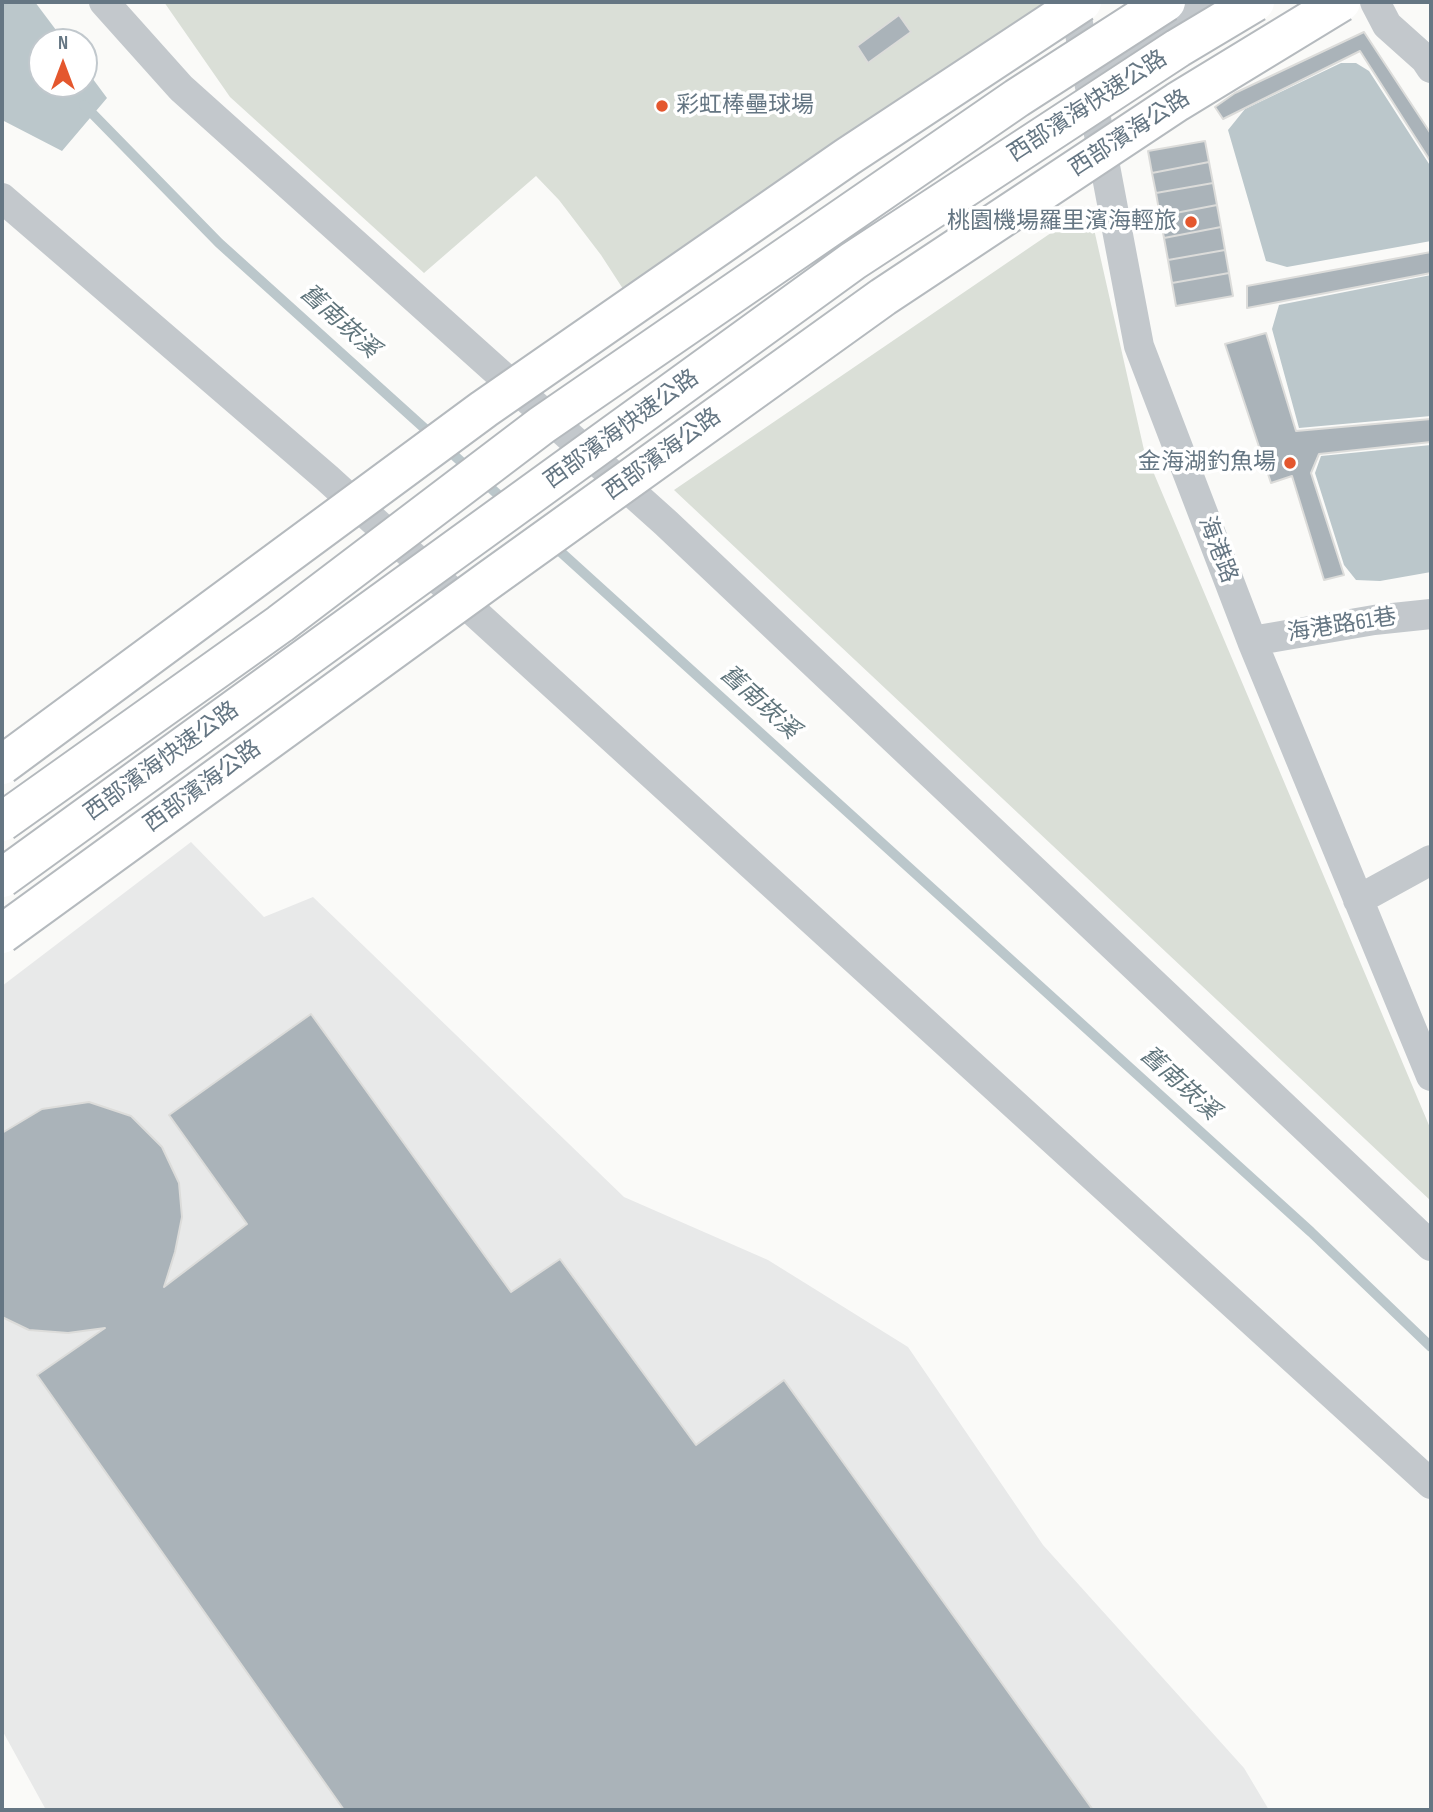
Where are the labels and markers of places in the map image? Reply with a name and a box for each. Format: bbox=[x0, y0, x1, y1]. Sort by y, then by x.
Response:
place label: 彩虹棒壘球場 bbox=[676, 92, 814, 120]
marker: 彩虹棒壘球場 bbox=[654, 98, 670, 114]
place label: 桃園機場羅里濱海輕旅 bbox=[947, 208, 1177, 236]
marker: 桃園機場羅里濱海輕旅 bbox=[1183, 214, 1199, 230]
place label: 金海湖釣魚場 bbox=[1138, 449, 1276, 477]
marker: 金海湖釣魚場 bbox=[1282, 455, 1298, 471]

